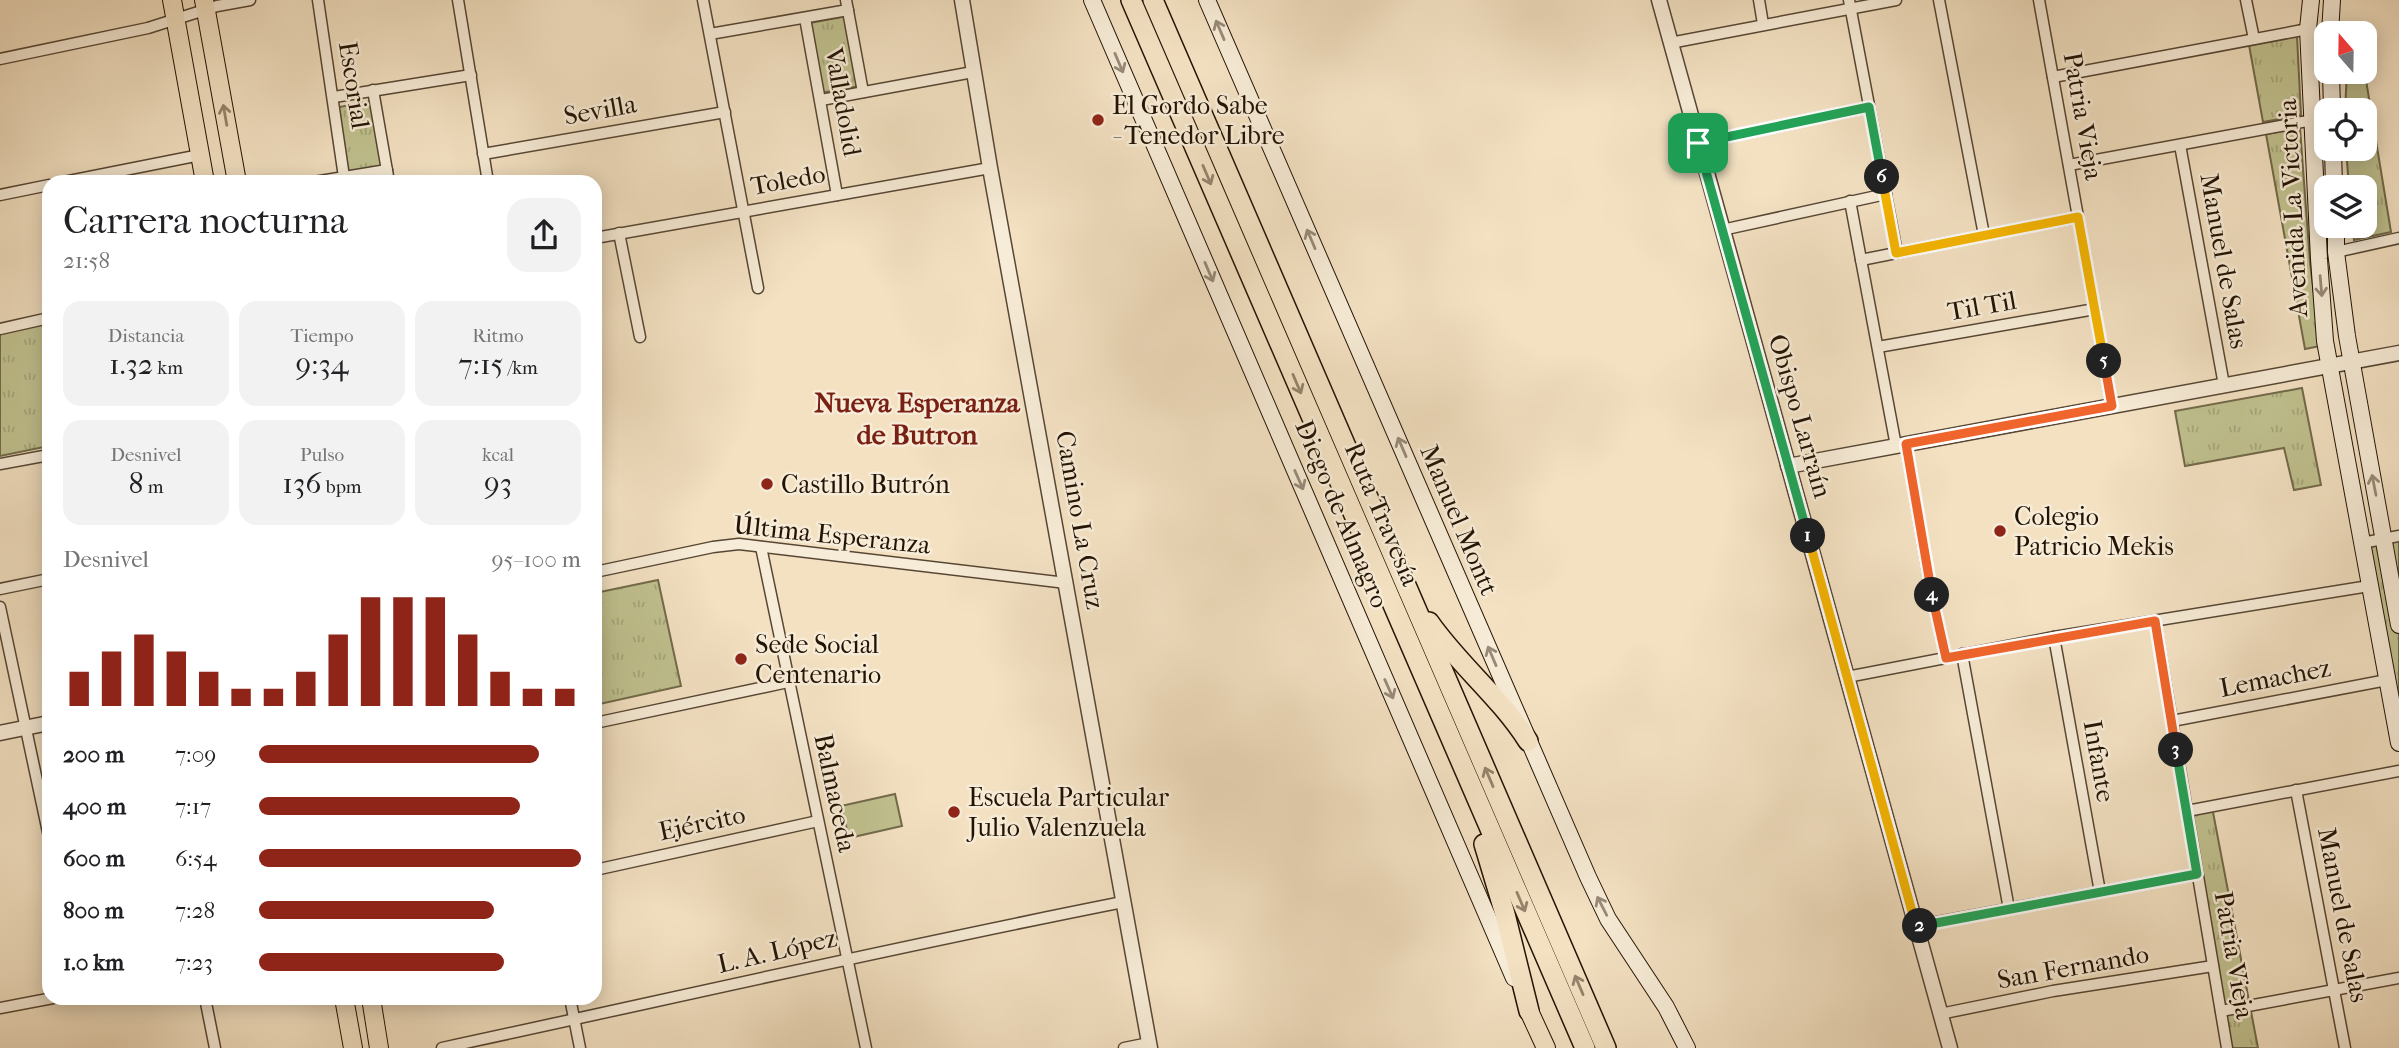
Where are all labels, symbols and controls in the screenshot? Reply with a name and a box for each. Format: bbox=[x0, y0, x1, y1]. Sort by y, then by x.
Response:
one-way arrow bbox=[1213, 20, 1226, 41]
north arrow bbox=[2314, 21, 2376, 84]
map controls bbox=[2314, 21, 2377, 238]
street label: Escorial bbox=[332, 39, 376, 131]
street label: Valladolid bbox=[818, 44, 868, 160]
street label: Patria Vieja bbox=[2057, 50, 2110, 183]
one-way arrow bbox=[1113, 51, 1126, 73]
street label: Sevilla bbox=[561, 88, 640, 132]
place label: El Gordo Sabe - Tenedor Libre bbox=[1112, 90, 1285, 151]
street label: Avenida La Victoria bbox=[2272, 97, 2314, 319]
button: locate bbox=[2314, 98, 2377, 161]
one-way arrow bbox=[218, 104, 231, 127]
marker: El Gordo Sabe - Tenedor Libre bbox=[1090, 112, 1106, 128]
pin bbox=[1668, 113, 1728, 173]
icon: arrive bbox=[1679, 124, 1717, 162]
street label: Toledo bbox=[748, 158, 828, 202]
pin: 6 bbox=[1864, 160, 1899, 194]
one-way arrow bbox=[1201, 164, 1214, 185]
text: 6 bbox=[1876, 165, 1887, 187]
street label: Manuel de Salas bbox=[2193, 171, 2255, 351]
button: layers bbox=[2314, 175, 2377, 238]
text: Carrera nocturna bbox=[63, 198, 348, 243]
button: share bbox=[507, 198, 581, 272]
one-way arrow bbox=[1304, 228, 1317, 250]
text: 21:58 bbox=[63, 247, 110, 274]
one-way arrow bbox=[1203, 260, 1216, 282]
one-way arrow bbox=[2315, 275, 2328, 297]
street label: Til Til bbox=[1945, 285, 2019, 327]
text: Distancia bbox=[108, 325, 184, 347]
text: Tiempo bbox=[290, 325, 354, 347]
text: Ritmo bbox=[472, 325, 524, 347]
street label: Obispo Larraín bbox=[1762, 331, 1838, 501]
pin: 5 bbox=[2086, 344, 2122, 378]
text: 1.32 bbox=[109, 347, 153, 382]
text: 9:34 bbox=[295, 347, 349, 382]
text: 7:15 bbox=[458, 347, 504, 382]
text: 5 bbox=[2099, 349, 2108, 371]
text: km bbox=[153, 357, 183, 379]
text: /km bbox=[504, 357, 538, 379]
one-way arrow bbox=[1291, 373, 1304, 394]
district label: Nueva Esperanza de Butron bbox=[814, 386, 1021, 451]
street label: Diego de Almagro bbox=[1288, 415, 1396, 613]
street label: Camino La Cruz bbox=[1049, 428, 1111, 612]
one-way arrow bbox=[1394, 437, 1407, 459]
street label: Ruta Travesía bbox=[1338, 438, 1427, 591]
street label: Manuel Montt bbox=[1413, 440, 1505, 601]
text: Desnivel bbox=[111, 444, 181, 466]
text: Pulso bbox=[300, 444, 344, 466]
text: kcal bbox=[482, 444, 514, 466]
text: 8 bbox=[129, 466, 144, 501]
text: 136 bbox=[282, 466, 322, 501]
text: 93 bbox=[484, 466, 512, 501]
place label: Castillo Butrón bbox=[781, 469, 950, 500]
one-way arrow bbox=[1293, 469, 1306, 491]
one-way arrow bbox=[2367, 474, 2380, 497]
text: m bbox=[144, 476, 163, 498]
text: bpm bbox=[322, 476, 362, 498]
marker: Castillo Butrón bbox=[759, 476, 775, 492]
place label: Colegio Patricio Mekis bbox=[2014, 501, 2174, 562]
street label: Última Esperanza bbox=[732, 508, 933, 561]
pin: 1 bbox=[1790, 518, 1826, 554]
marker: Colegio Patricio Mekis bbox=[1992, 523, 2008, 539]
text: 1 bbox=[1804, 524, 1811, 546]
text: Desnivel bbox=[63, 546, 149, 573]
text: 95–100 m bbox=[491, 546, 581, 573]
pin: 4 bbox=[1914, 578, 1950, 612]
text: 4 bbox=[1926, 583, 1937, 605]
place label: Sede Social Centenario bbox=[755, 629, 881, 690]
one-way arrow bbox=[1485, 646, 1498, 667]
marker: Sede Social Centenario bbox=[733, 651, 749, 667]
street label: Lemachez bbox=[2217, 652, 2333, 704]
one-way arrow bbox=[1384, 678, 1397, 699]
street label: Infante bbox=[2077, 717, 2121, 805]
street label: Balmaceda bbox=[807, 731, 863, 856]
pin: 3 bbox=[2158, 732, 2194, 768]
text: 3 bbox=[2172, 738, 2179, 760]
text: 200 m bbox=[63, 741, 124, 768]
text: 7:09 bbox=[175, 741, 216, 768]
one-way arrow bbox=[1482, 766, 1495, 788]
place label: Escuela Particular Julio Valenzuela bbox=[966, 782, 1169, 843]
text: 400 m bbox=[63, 793, 126, 820]
text: 7:17 bbox=[175, 793, 211, 820]
street label: Ejército bbox=[656, 799, 748, 847]
marker: Escuela Particular Julio Valenzuela bbox=[946, 804, 962, 820]
street label: Manuel de Salas bbox=[2311, 825, 2375, 1005]
text: 600 m bbox=[63, 845, 125, 872]
text: 6:54 bbox=[175, 845, 217, 872]
street label: Patria Vieja bbox=[2208, 889, 2261, 1022]
one-way arrow bbox=[1515, 890, 1528, 912]
one-way arrow bbox=[1594, 896, 1608, 917]
text: 800 m bbox=[63, 897, 124, 924]
text: 7:28 bbox=[175, 897, 215, 924]
pin: 2 bbox=[1902, 908, 1938, 944]
text: 2 bbox=[1915, 914, 1924, 936]
street label: L. A. López bbox=[714, 922, 840, 980]
street label: San Fernando bbox=[1995, 938, 2151, 996]
text: 1.0 km bbox=[63, 949, 124, 976]
text: 7:23 bbox=[175, 949, 213, 976]
one-way arrow bbox=[1572, 975, 1585, 997]

